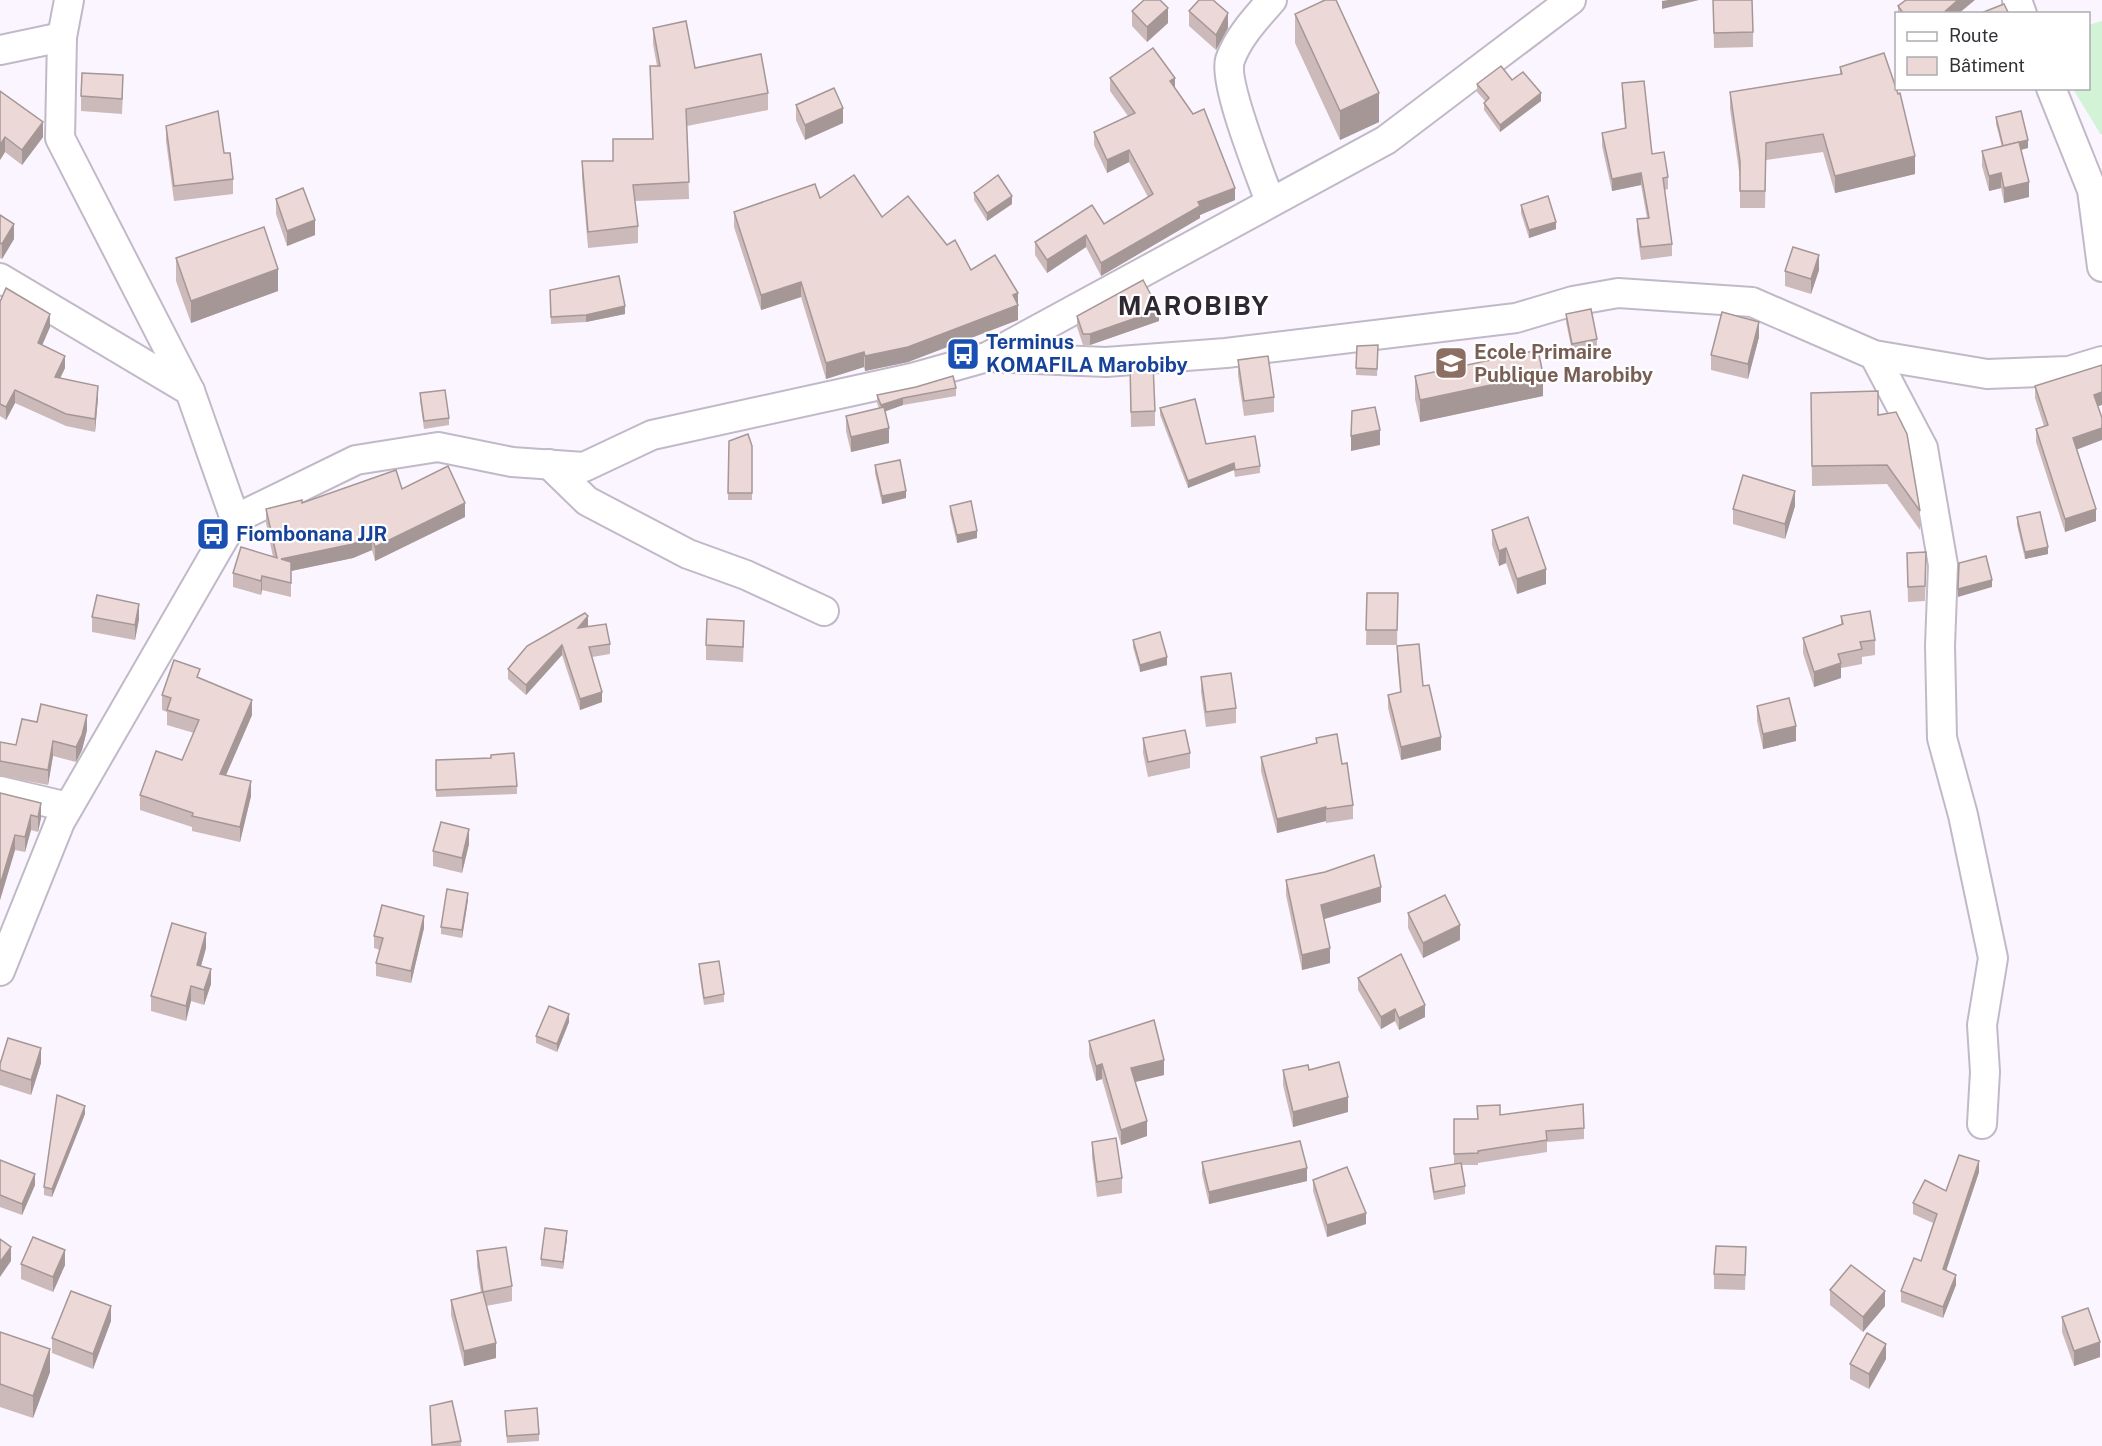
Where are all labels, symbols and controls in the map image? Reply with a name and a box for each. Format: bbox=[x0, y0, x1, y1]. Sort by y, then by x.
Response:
legend bbox=[1895, 12, 2090, 90]
text: Route bbox=[1949, 25, 1998, 46]
text: Bâtiment bbox=[1949, 55, 2025, 76]
district label: MAROBIBY bbox=[1118, 290, 1270, 321]
place label: Terminus KOMAFILA Marobiby bbox=[986, 330, 1188, 377]
bus stop icon: Terminus KOMAFILA Marobiby bbox=[945, 336, 981, 372]
place label: Ecole Primaire Publique Marobiby bbox=[1474, 340, 1653, 387]
school or university icon: Ecole Primaire Publique Marobiby bbox=[1433, 345, 1469, 381]
bus stop icon: Fiombonana JJR bbox=[195, 516, 231, 552]
place label: Fiombonana JJR bbox=[236, 522, 387, 546]

